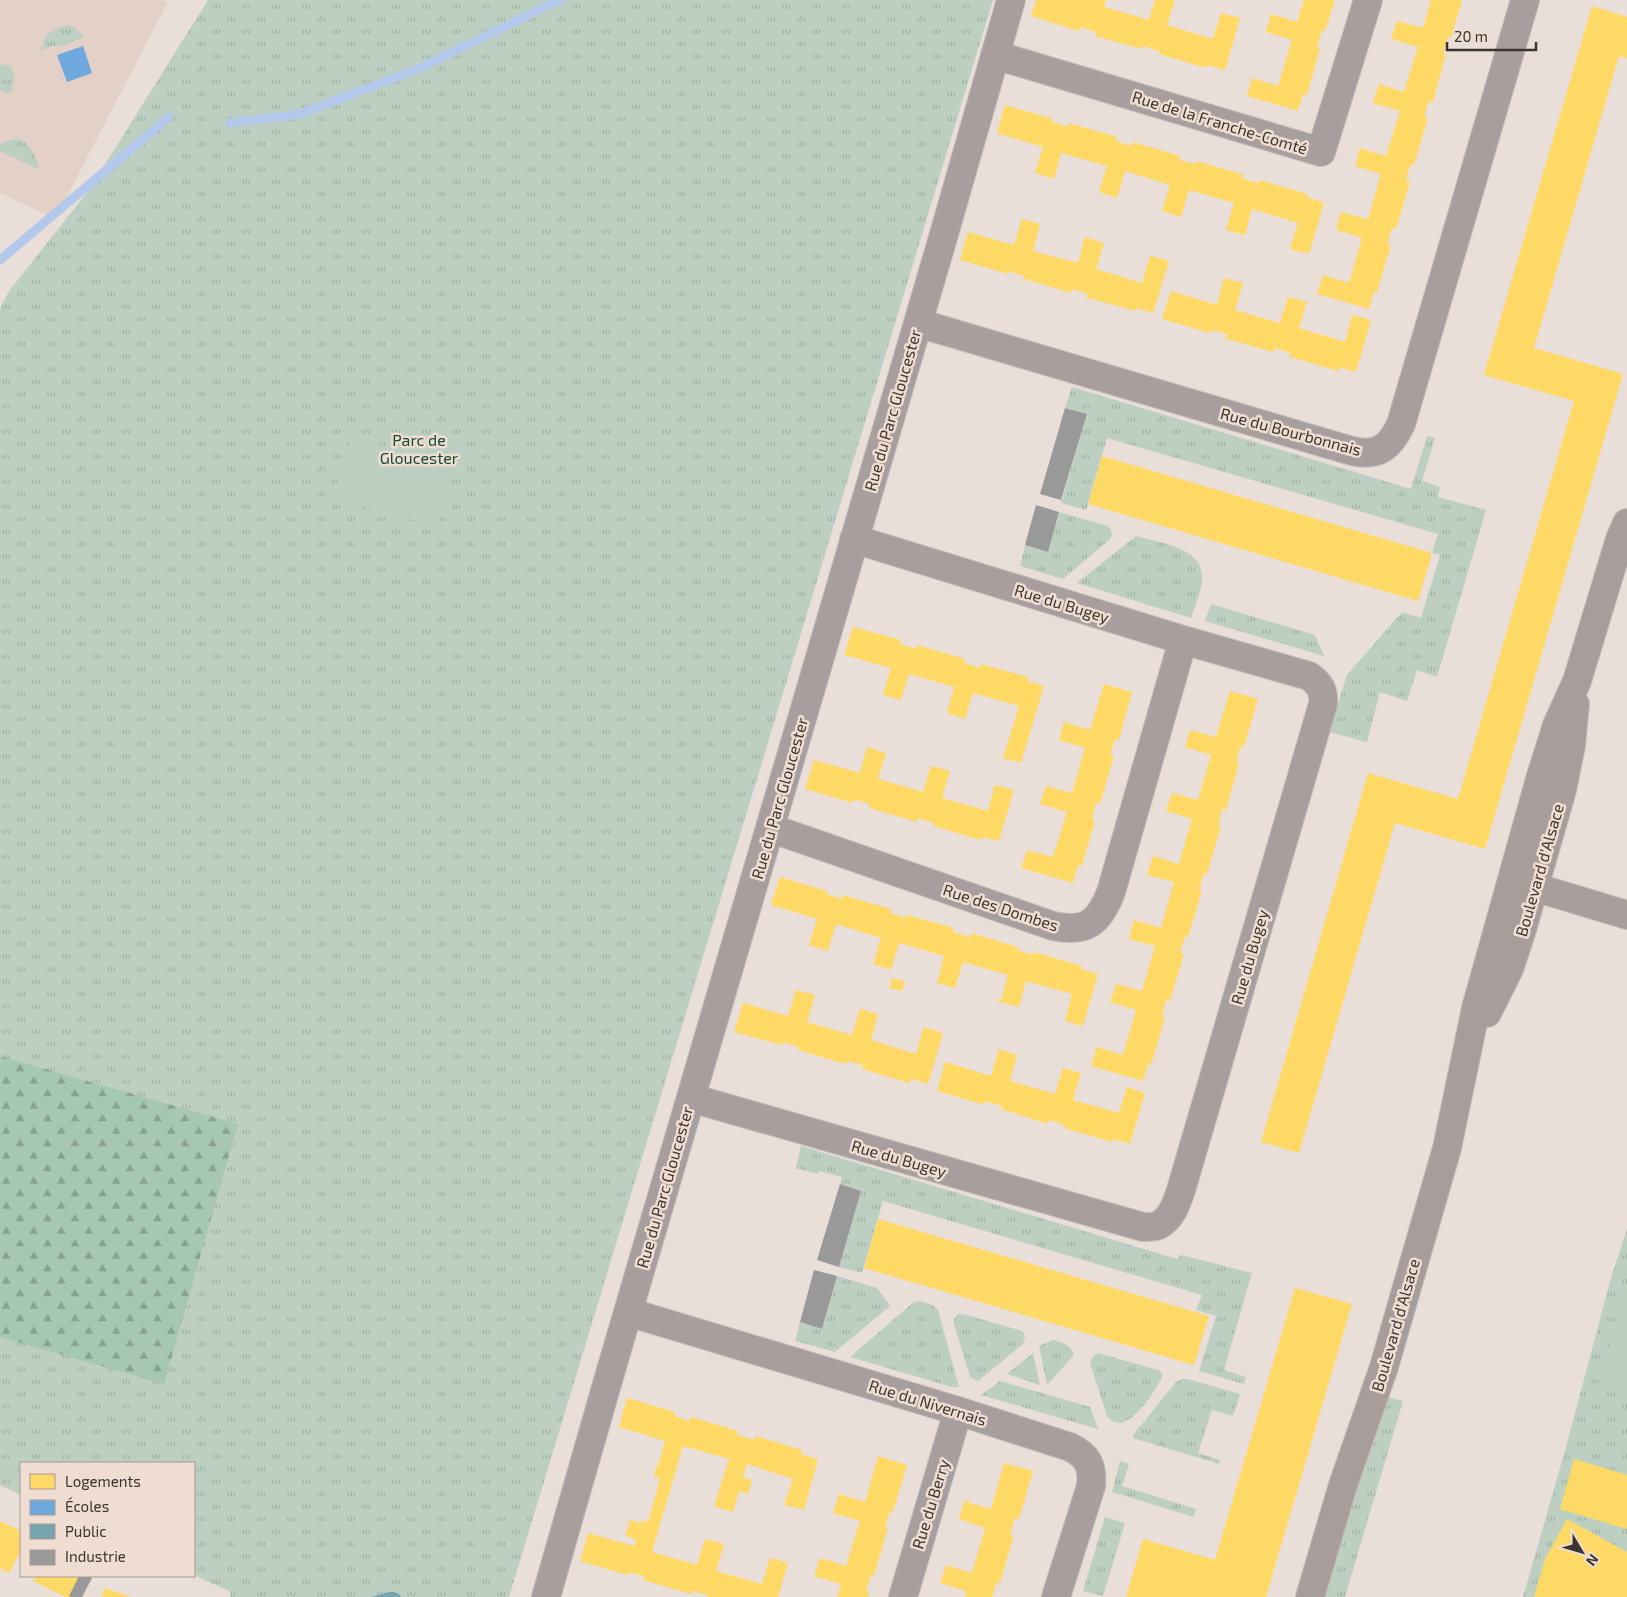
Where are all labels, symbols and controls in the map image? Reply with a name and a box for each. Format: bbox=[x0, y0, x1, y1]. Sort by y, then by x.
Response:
scale bar bbox=[1447, 20, 1536, 52]
text: 20 m bbox=[1454, 27, 1488, 45]
street label: Rue de la Franche-Comté bbox=[1130, 86, 1310, 158]
street label: Rue du Parc Gloucester bbox=[860, 326, 924, 493]
street label: Rue du Bourbonnais bbox=[1218, 403, 1364, 459]
park label: Parc de Gloucester bbox=[380, 430, 459, 467]
street label: Rue du Bugey bbox=[1012, 580, 1112, 627]
street label: Rue du Parc Gloucester bbox=[747, 714, 811, 881]
street label: Boulevard d'Alsace bbox=[1511, 801, 1567, 939]
street label: Rue des Dombes bbox=[941, 879, 1061, 935]
street label: Rue du Bugey bbox=[1226, 907, 1272, 1007]
street label: Rue du Parc Gloucester bbox=[632, 1103, 696, 1270]
street label: Rue du Bugey bbox=[849, 1135, 949, 1181]
street label: Boulevard d'Alsace bbox=[1367, 1256, 1423, 1394]
street label: Rue du Nivernais bbox=[867, 1375, 989, 1429]
street label: Rue du Berry bbox=[907, 1456, 953, 1551]
legend bbox=[20, 1462, 195, 1577]
text: Logements bbox=[65, 1472, 141, 1490]
text: Écoles bbox=[65, 1497, 109, 1515]
text: Public bbox=[65, 1522, 106, 1540]
north arrow bbox=[1557, 1527, 1607, 1577]
text: Industrie bbox=[65, 1547, 126, 1565]
text: N bbox=[1583, 1551, 1602, 1570]

